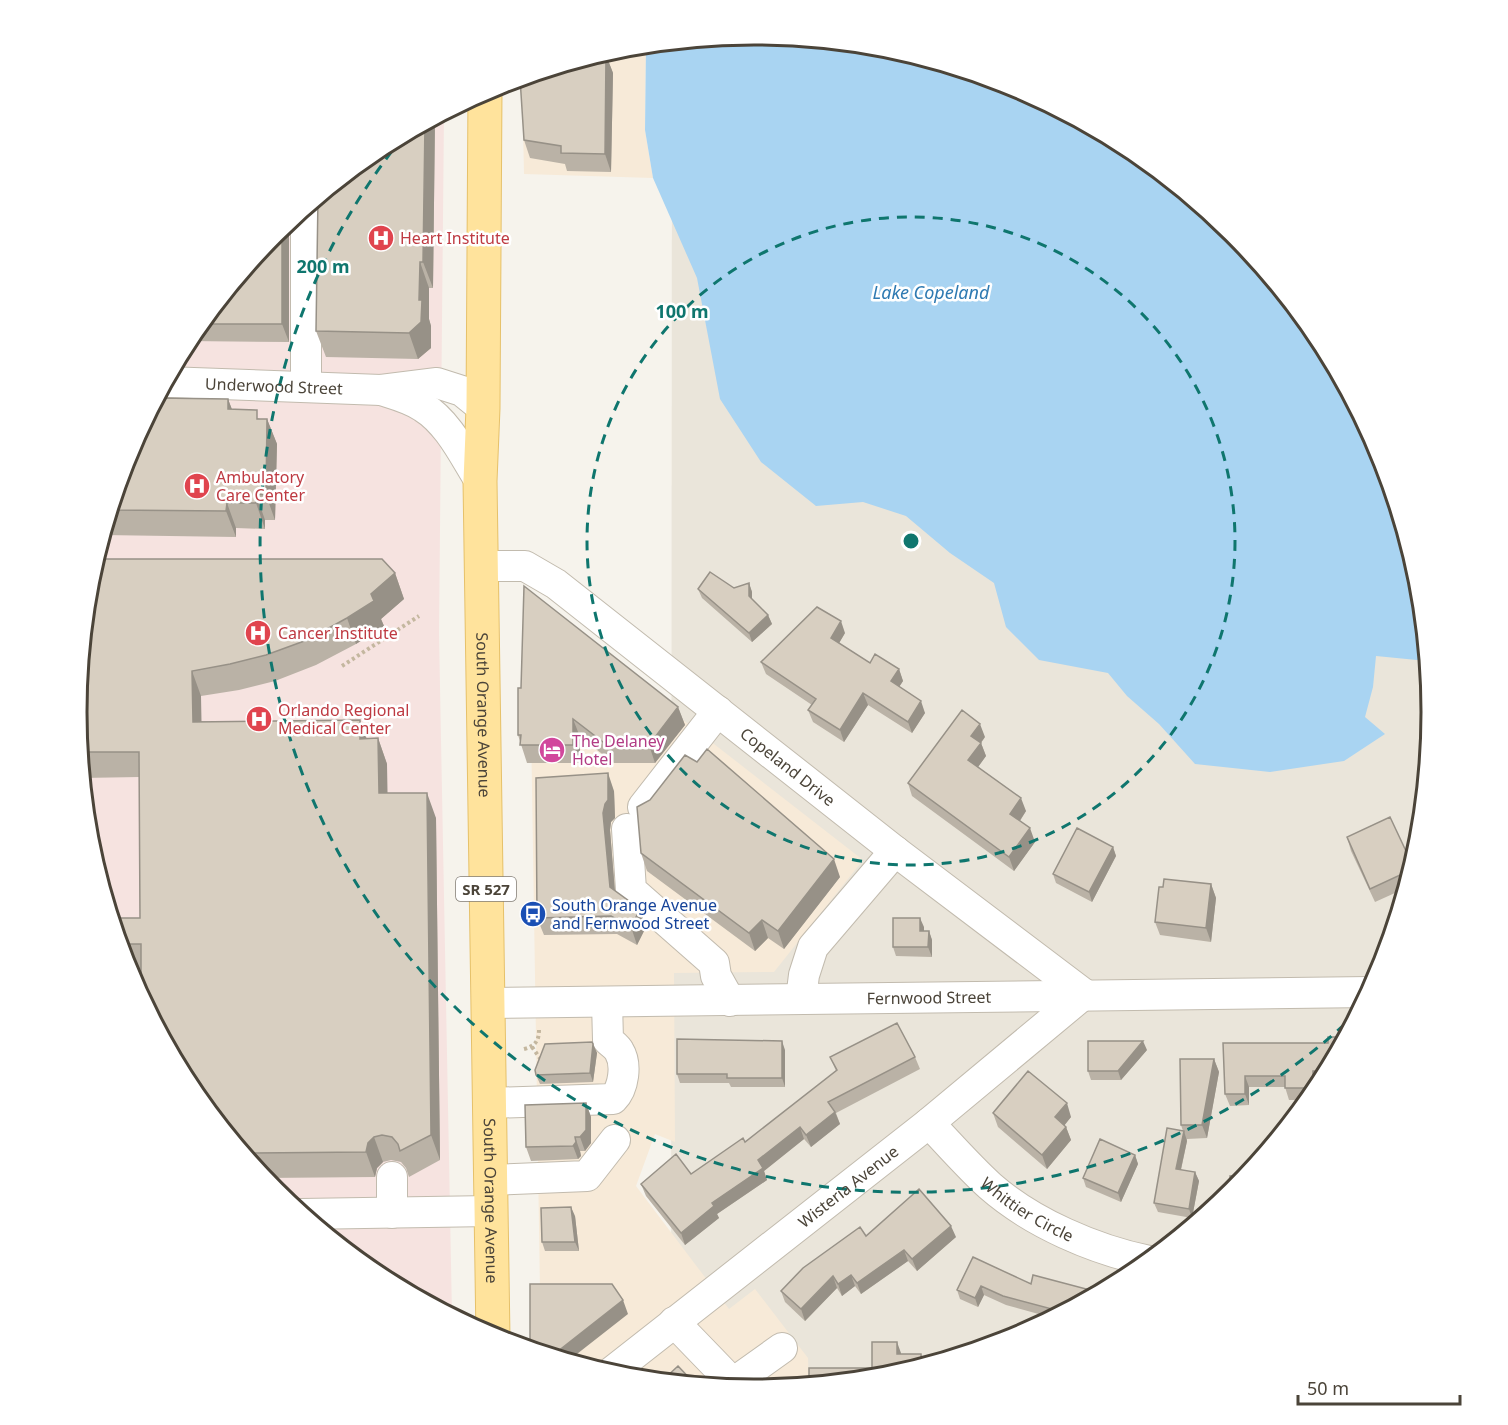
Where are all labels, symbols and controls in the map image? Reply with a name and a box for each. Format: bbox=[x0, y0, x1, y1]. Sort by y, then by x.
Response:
hospital icon: Heart Institute bbox=[366, 223, 396, 253]
place label: Heart Institute bbox=[400, 227, 510, 249]
text: 200 m bbox=[296, 254, 350, 278]
water label: Lake Copeland bbox=[873, 280, 990, 304]
text: 100 m bbox=[655, 299, 709, 323]
street label: Underwood Street bbox=[205, 372, 343, 400]
place label: Ambulatory Care Center bbox=[216, 466, 305, 506]
hospital icon: Ambulatory Care Center bbox=[182, 471, 212, 501]
centre of rings bbox=[901, 531, 921, 551]
hospital icon: Cancer Institute bbox=[243, 618, 273, 648]
place label: Cancer Institute bbox=[278, 622, 398, 644]
street label: South Orange Avenue bbox=[471, 632, 496, 798]
place label: Orlando Regional Medical Center bbox=[278, 699, 409, 739]
hospital icon: Orlando Regional Medical Center bbox=[244, 704, 274, 734]
street label: Copeland Drive bbox=[736, 722, 840, 811]
place label: The Delaney Hotel bbox=[572, 730, 665, 770]
hotel icon: The Delaney Hotel bbox=[537, 735, 567, 765]
road number: SR 527 bbox=[456, 877, 516, 901]
place label: South Orange Avenue and Fernwood Street bbox=[552, 894, 717, 934]
bus stop icon: South Orange Avenue and Fernwood Street bbox=[518, 899, 548, 929]
street label: Fernwood Street bbox=[867, 986, 992, 1009]
street label: South Orange Avenue bbox=[479, 1118, 503, 1284]
street label: Wisteria Avenue bbox=[794, 1140, 903, 1233]
street label: Whittier Circle bbox=[976, 1172, 1077, 1247]
scale bar bbox=[1298, 1368, 1460, 1406]
text: 50 m bbox=[1307, 1376, 1349, 1400]

